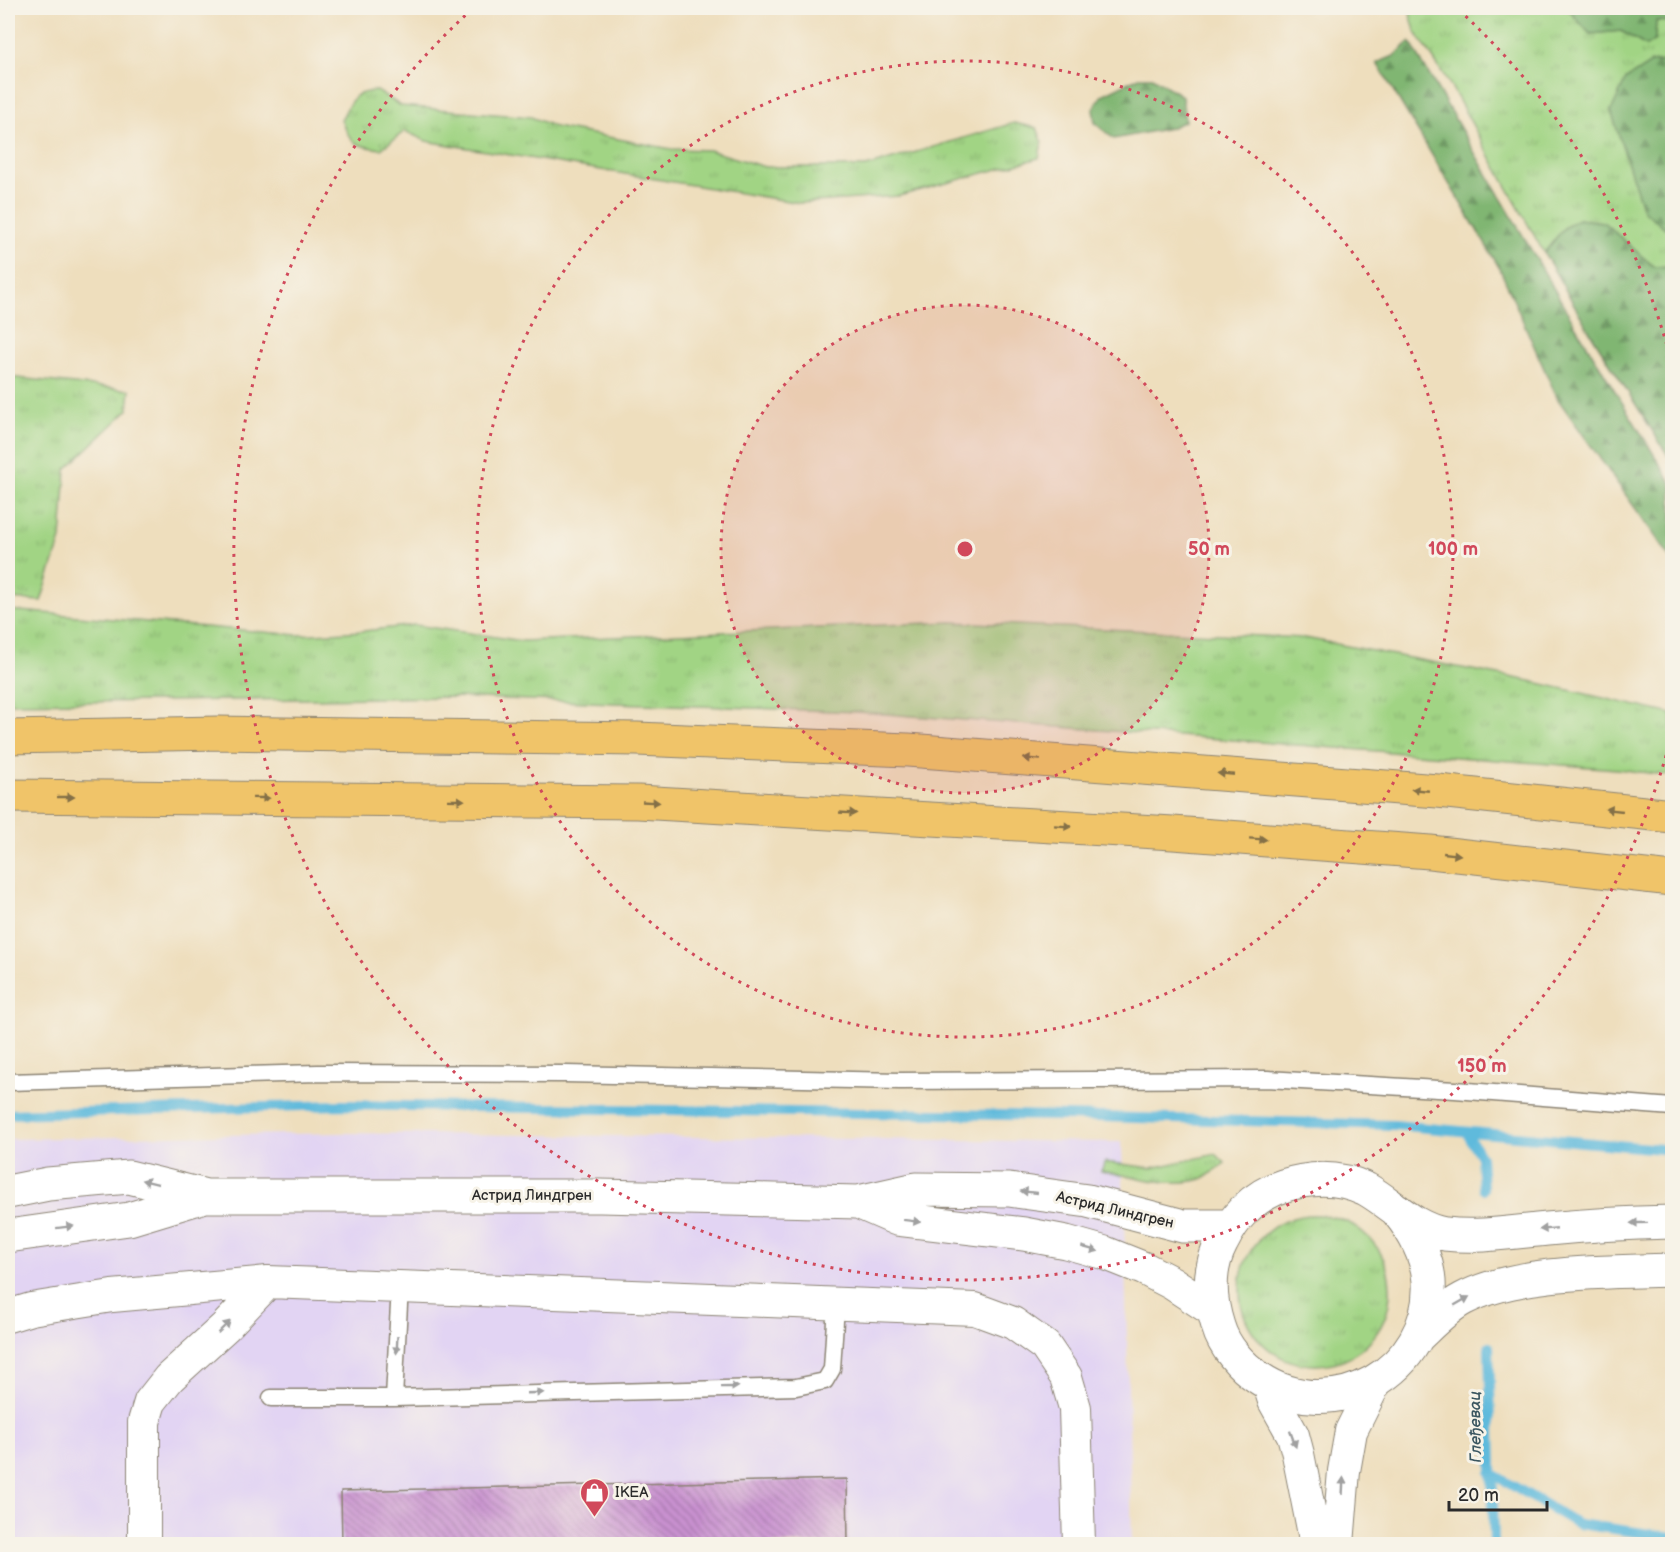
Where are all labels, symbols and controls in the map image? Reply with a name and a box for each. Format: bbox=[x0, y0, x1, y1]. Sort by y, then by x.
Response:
centre of rings bbox=[955, 539, 975, 559]
text: 50 m bbox=[1188, 539, 1230, 560]
text: 100 m bbox=[1428, 539, 1478, 560]
one-way arrow bbox=[1022, 754, 1041, 764]
one-way arrow bbox=[1216, 769, 1235, 779]
one-way arrow bbox=[1411, 785, 1430, 794]
one-way arrow bbox=[56, 792, 75, 802]
one-way arrow bbox=[251, 793, 270, 803]
one-way arrow bbox=[446, 795, 465, 805]
one-way arrow bbox=[641, 798, 660, 807]
one-way arrow bbox=[1605, 805, 1624, 815]
one-way arrow bbox=[838, 809, 857, 818]
one-way arrow bbox=[1054, 822, 1073, 831]
one-way arrow bbox=[1248, 834, 1267, 844]
one-way arrow bbox=[1443, 849, 1462, 859]
text: 150 m bbox=[1457, 1056, 1507, 1077]
one-way arrow bbox=[140, 1177, 159, 1186]
street label: Астрид Линдгрен bbox=[471, 1186, 592, 1205]
street label: Астрид Линдгрен bbox=[1053, 1187, 1176, 1233]
one-way arrow bbox=[1020, 1188, 1039, 1197]
one-way arrow bbox=[903, 1217, 922, 1226]
one-way arrow bbox=[1630, 1218, 1649, 1228]
one-way arrow bbox=[56, 1223, 75, 1232]
one-way arrow bbox=[1538, 1224, 1557, 1234]
one-way arrow bbox=[1081, 1245, 1099, 1254]
one-way arrow bbox=[1454, 1296, 1471, 1306]
one-way arrow bbox=[217, 1321, 231, 1335]
one-way arrow bbox=[392, 1335, 401, 1354]
one-way arrow bbox=[720, 1383, 739, 1392]
one-way arrow bbox=[525, 1388, 544, 1398]
water label: Глеђевац bbox=[1466, 1391, 1486, 1463]
one-way arrow bbox=[1288, 1430, 1298, 1448]
scale bar bbox=[1449, 1474, 1546, 1512]
shop icon: IKEA bbox=[578, 1476, 610, 1518]
one-way arrow bbox=[1338, 1477, 1348, 1496]
place label: IKEA bbox=[615, 1483, 649, 1502]
text: 20 m bbox=[1458, 1485, 1499, 1506]

